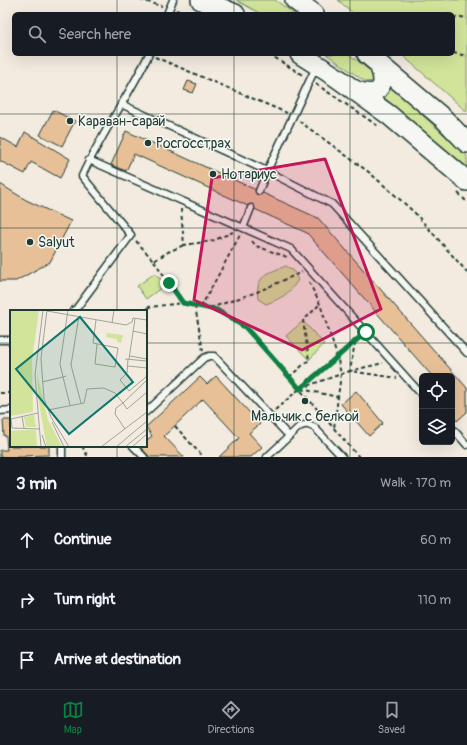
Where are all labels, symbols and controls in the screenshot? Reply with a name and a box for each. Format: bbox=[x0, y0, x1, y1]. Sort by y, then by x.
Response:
search box bbox=[12, 12, 455, 56]
icon: search bbox=[26, 23, 48, 45]
text: Search here bbox=[58, 25, 131, 44]
place label: Караван-сарай bbox=[78, 113, 166, 130]
marker: Караван-сарай bbox=[65, 116, 75, 126]
place label: Росгосстрах bbox=[156, 135, 231, 152]
marker: Росгосстрах bbox=[143, 138, 153, 148]
place label: Нотариус bbox=[221, 166, 277, 183]
marker: Нотариус bbox=[208, 169, 218, 179]
place label: Salyut bbox=[38, 234, 75, 251]
marker: Salyut bbox=[25, 237, 35, 247]
route end bbox=[160, 274, 178, 292]
inset map bbox=[10, 310, 147, 447]
route start bbox=[357, 323, 375, 341]
map controls bbox=[419, 373, 455, 445]
button: locate bbox=[419, 373, 455, 409]
marker: Мальчик с белкой bbox=[300, 396, 310, 406]
place label: Мальчик с белкой bbox=[251, 408, 359, 425]
button: layers bbox=[419, 409, 455, 445]
text: 3 min bbox=[16, 473, 57, 494]
text: Walk · 170 m bbox=[380, 475, 451, 491]
icon: ahead bbox=[16, 529, 38, 551]
text: Continue bbox=[54, 530, 112, 549]
text: 60 m bbox=[420, 532, 451, 548]
icon: right bbox=[16, 589, 38, 611]
text: Turn right bbox=[54, 590, 115, 609]
text: 110 m bbox=[418, 592, 451, 608]
icon: arrive bbox=[16, 649, 38, 671]
text: Arrive at destination bbox=[54, 650, 181, 669]
tab: Map bbox=[62, 699, 84, 736]
tab: Directions bbox=[208, 699, 254, 736]
tab: Saved bbox=[378, 699, 405, 736]

